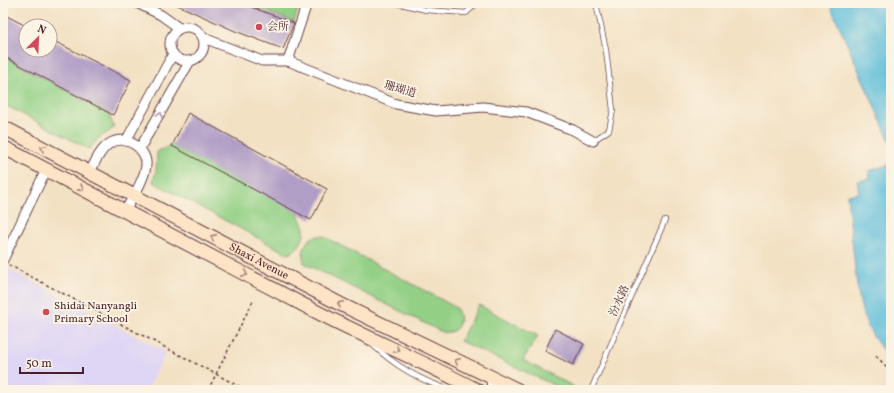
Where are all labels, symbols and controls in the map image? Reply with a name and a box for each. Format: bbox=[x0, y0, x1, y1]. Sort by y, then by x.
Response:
north arrow bbox=[18, 18, 58, 58]
place label: 会所 bbox=[267, 20, 289, 35]
text: N bbox=[35, 22, 48, 39]
marker: 会所 bbox=[254, 22, 264, 32]
street label: 珊瑚道 bbox=[382, 78, 418, 102]
one-way arrow bbox=[155, 112, 162, 119]
one-way arrow bbox=[39, 145, 47, 152]
one-way arrow bbox=[77, 183, 84, 191]
one-way arrow bbox=[209, 234, 217, 241]
street label: Shaxi Avenue bbox=[226, 240, 291, 283]
one-way arrow bbox=[241, 270, 249, 277]
street label: 汾水路 bbox=[606, 283, 634, 319]
place label: Shidai Nanyangli Primary School bbox=[54, 299, 137, 327]
one-way arrow bbox=[337, 301, 344, 308]
marker: Shidai Nanyangli Primary School bbox=[41, 307, 51, 317]
one-way arrow bbox=[393, 345, 401, 353]
scale bar bbox=[20, 349, 83, 375]
text: 50 m bbox=[26, 356, 52, 372]
one-way arrow bbox=[454, 358, 461, 366]

